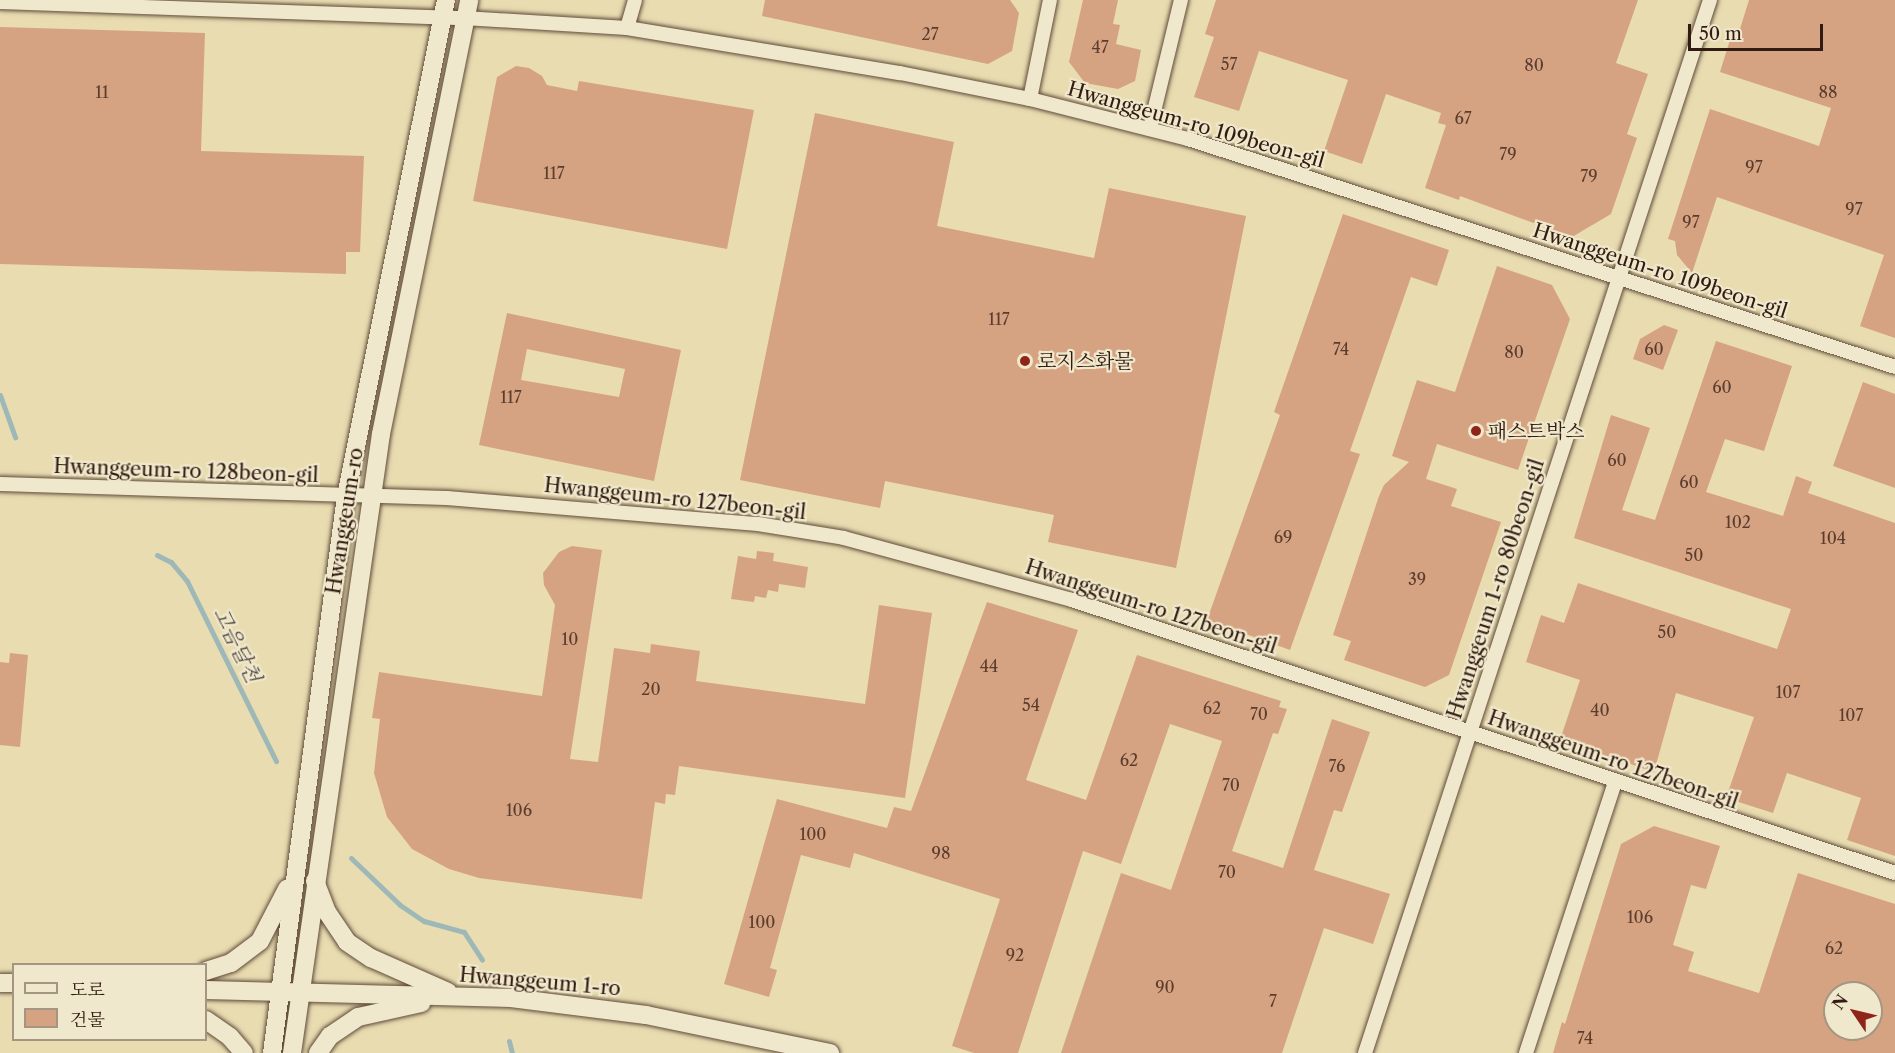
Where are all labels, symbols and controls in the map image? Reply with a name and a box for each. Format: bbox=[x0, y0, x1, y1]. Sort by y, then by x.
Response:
scale bar bbox=[1691, 12, 1826, 50]
text: 50 m bbox=[1699, 23, 1742, 45]
house number: 27 bbox=[921, 24, 939, 44]
house number: 47 bbox=[1091, 37, 1109, 57]
house number: 57 bbox=[1221, 54, 1237, 74]
house number: 80 bbox=[1524, 55, 1544, 75]
street label: Hwanggeum-ro 109beon-gil bbox=[1065, 77, 1327, 173]
house number: 11 bbox=[95, 82, 109, 102]
house number: 88 bbox=[1819, 82, 1837, 102]
house number: 67 bbox=[1454, 108, 1472, 128]
house number: 79 bbox=[1499, 144, 1517, 164]
house number: 97 bbox=[1745, 157, 1763, 177]
house number: 117 bbox=[543, 163, 565, 183]
house number: 79 bbox=[1580, 166, 1598, 186]
house number: 97 bbox=[1845, 199, 1863, 219]
house number: 97 bbox=[1682, 212, 1700, 232]
street label: Hwanggeum-ro 109beon-gil bbox=[1530, 218, 1790, 324]
house number: 117 bbox=[988, 309, 1010, 329]
house number: 74 bbox=[1333, 339, 1349, 359]
house number: 60 bbox=[1644, 339, 1664, 359]
house number: 80 bbox=[1504, 342, 1524, 362]
place label: 로지스화물 bbox=[1037, 349, 1134, 373]
marker: 로지스화물 bbox=[1018, 354, 1032, 368]
house number: 60 bbox=[1712, 377, 1732, 397]
house number: 117 bbox=[500, 387, 522, 407]
place label: 패스트박스 bbox=[1488, 419, 1585, 443]
marker: 패스트박스 bbox=[1469, 424, 1483, 438]
street label: Hwanggeum-ro bbox=[322, 446, 368, 596]
house number: 60 bbox=[1607, 450, 1627, 470]
street label: Hwanggeum-ro 128beon-gil bbox=[53, 454, 319, 488]
street label: Hwanggeum 1-ro 80beon-gil bbox=[1443, 456, 1549, 722]
house number: 60 bbox=[1679, 472, 1699, 492]
street label: Hwanggeum-ro 127beon-gil bbox=[543, 473, 807, 525]
house number: 102 bbox=[1725, 512, 1751, 532]
house number: 69 bbox=[1274, 527, 1292, 547]
house number: 104 bbox=[1820, 528, 1846, 548]
house number: 50 bbox=[1685, 545, 1703, 565]
street label: Hwanggeum-ro 127beon-gil bbox=[1022, 555, 1280, 659]
house number: 39 bbox=[1408, 569, 1426, 589]
water label: 고음달천 bbox=[208, 603, 266, 687]
house number: 50 bbox=[1658, 622, 1676, 642]
house number: 10 bbox=[562, 629, 578, 649]
house number: 44 bbox=[980, 656, 998, 676]
house number: 20 bbox=[641, 679, 661, 699]
house number: 107 bbox=[1776, 682, 1800, 702]
house number: 54 bbox=[1022, 695, 1040, 715]
house number: 62 bbox=[1203, 698, 1221, 718]
house number: 40 bbox=[1590, 700, 1610, 720]
house number: 70 bbox=[1250, 704, 1268, 724]
house number: 107 bbox=[1839, 705, 1863, 725]
street label: Hwanggeum-ro 127beon-gil bbox=[1485, 706, 1741, 814]
house number: 62 bbox=[1120, 750, 1138, 770]
house number: 76 bbox=[1329, 756, 1345, 776]
house number: 70 bbox=[1222, 775, 1240, 795]
house number: 106 bbox=[506, 800, 532, 820]
house number: 100 bbox=[799, 824, 827, 844]
house number: 98 bbox=[932, 843, 950, 863]
house number: 70 bbox=[1218, 862, 1236, 882]
house number: 106 bbox=[1627, 907, 1653, 927]
house number: 100 bbox=[748, 912, 776, 932]
house number: 62 bbox=[1825, 938, 1843, 958]
house number: 92 bbox=[1006, 945, 1024, 965]
legend bbox=[12, 963, 207, 1041]
street label: Hwanggeum 1-ro bbox=[458, 963, 622, 1001]
house number: 90 bbox=[1155, 977, 1175, 997]
text: 도로 bbox=[70, 979, 105, 1001]
north arrow bbox=[1823, 981, 1883, 1041]
text: N bbox=[1828, 990, 1852, 1013]
house number: 7 bbox=[1269, 991, 1277, 1011]
text: 건물 bbox=[70, 1009, 105, 1031]
house number: 74 bbox=[1577, 1028, 1593, 1048]

